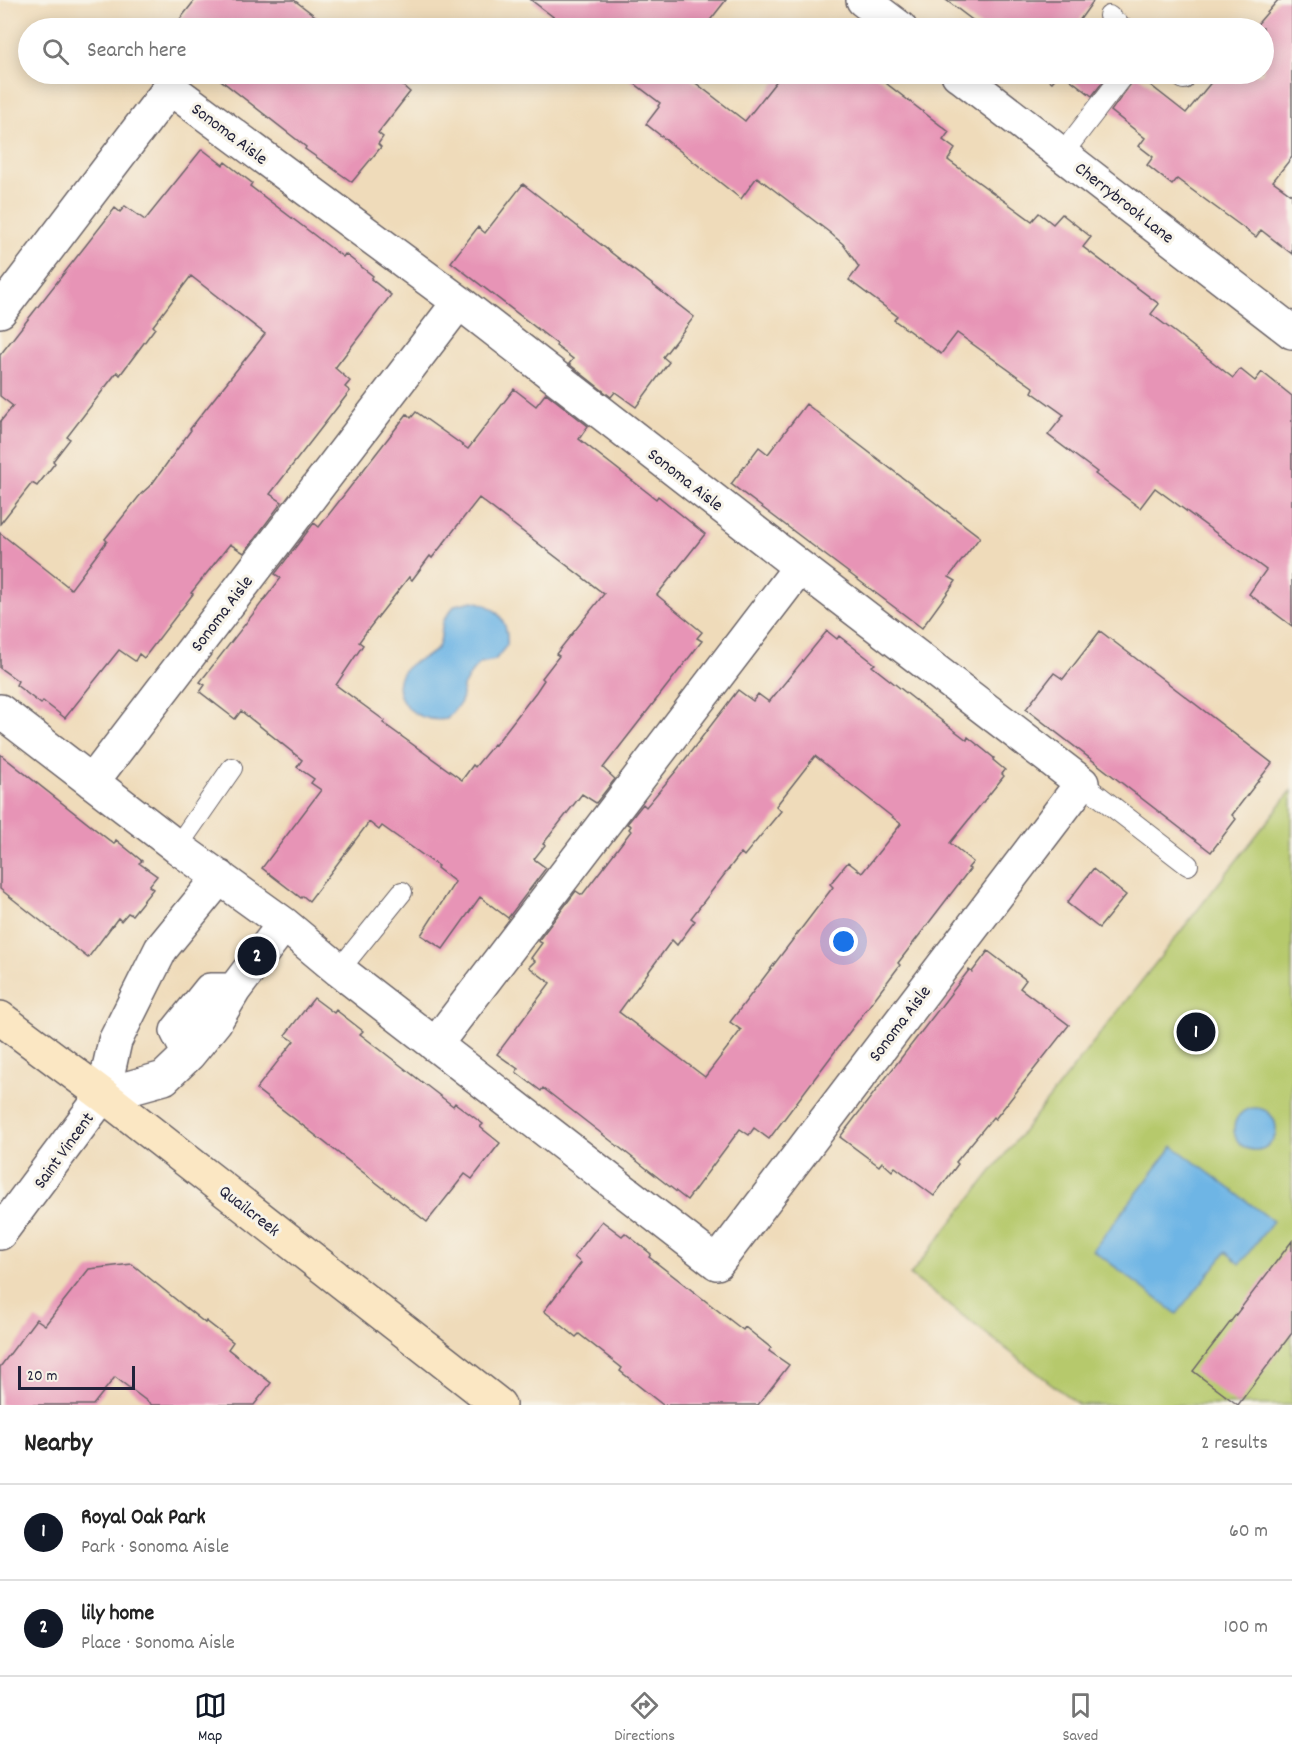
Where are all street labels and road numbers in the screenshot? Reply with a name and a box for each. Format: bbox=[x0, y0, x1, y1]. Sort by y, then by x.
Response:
street label: Sonoma Aisle bbox=[185, 98, 272, 172]
street label: Cherrybrook Lane bbox=[1069, 157, 1178, 251]
street label: Sonoma Aisle bbox=[641, 443, 728, 519]
street label: Sonoma Aisle bbox=[186, 571, 260, 658]
street label: Sonoma Aisle bbox=[864, 981, 938, 1068]
street label: Saint Vincent bbox=[29, 1108, 102, 1195]
street label: Quailcreek bbox=[213, 1180, 284, 1244]

